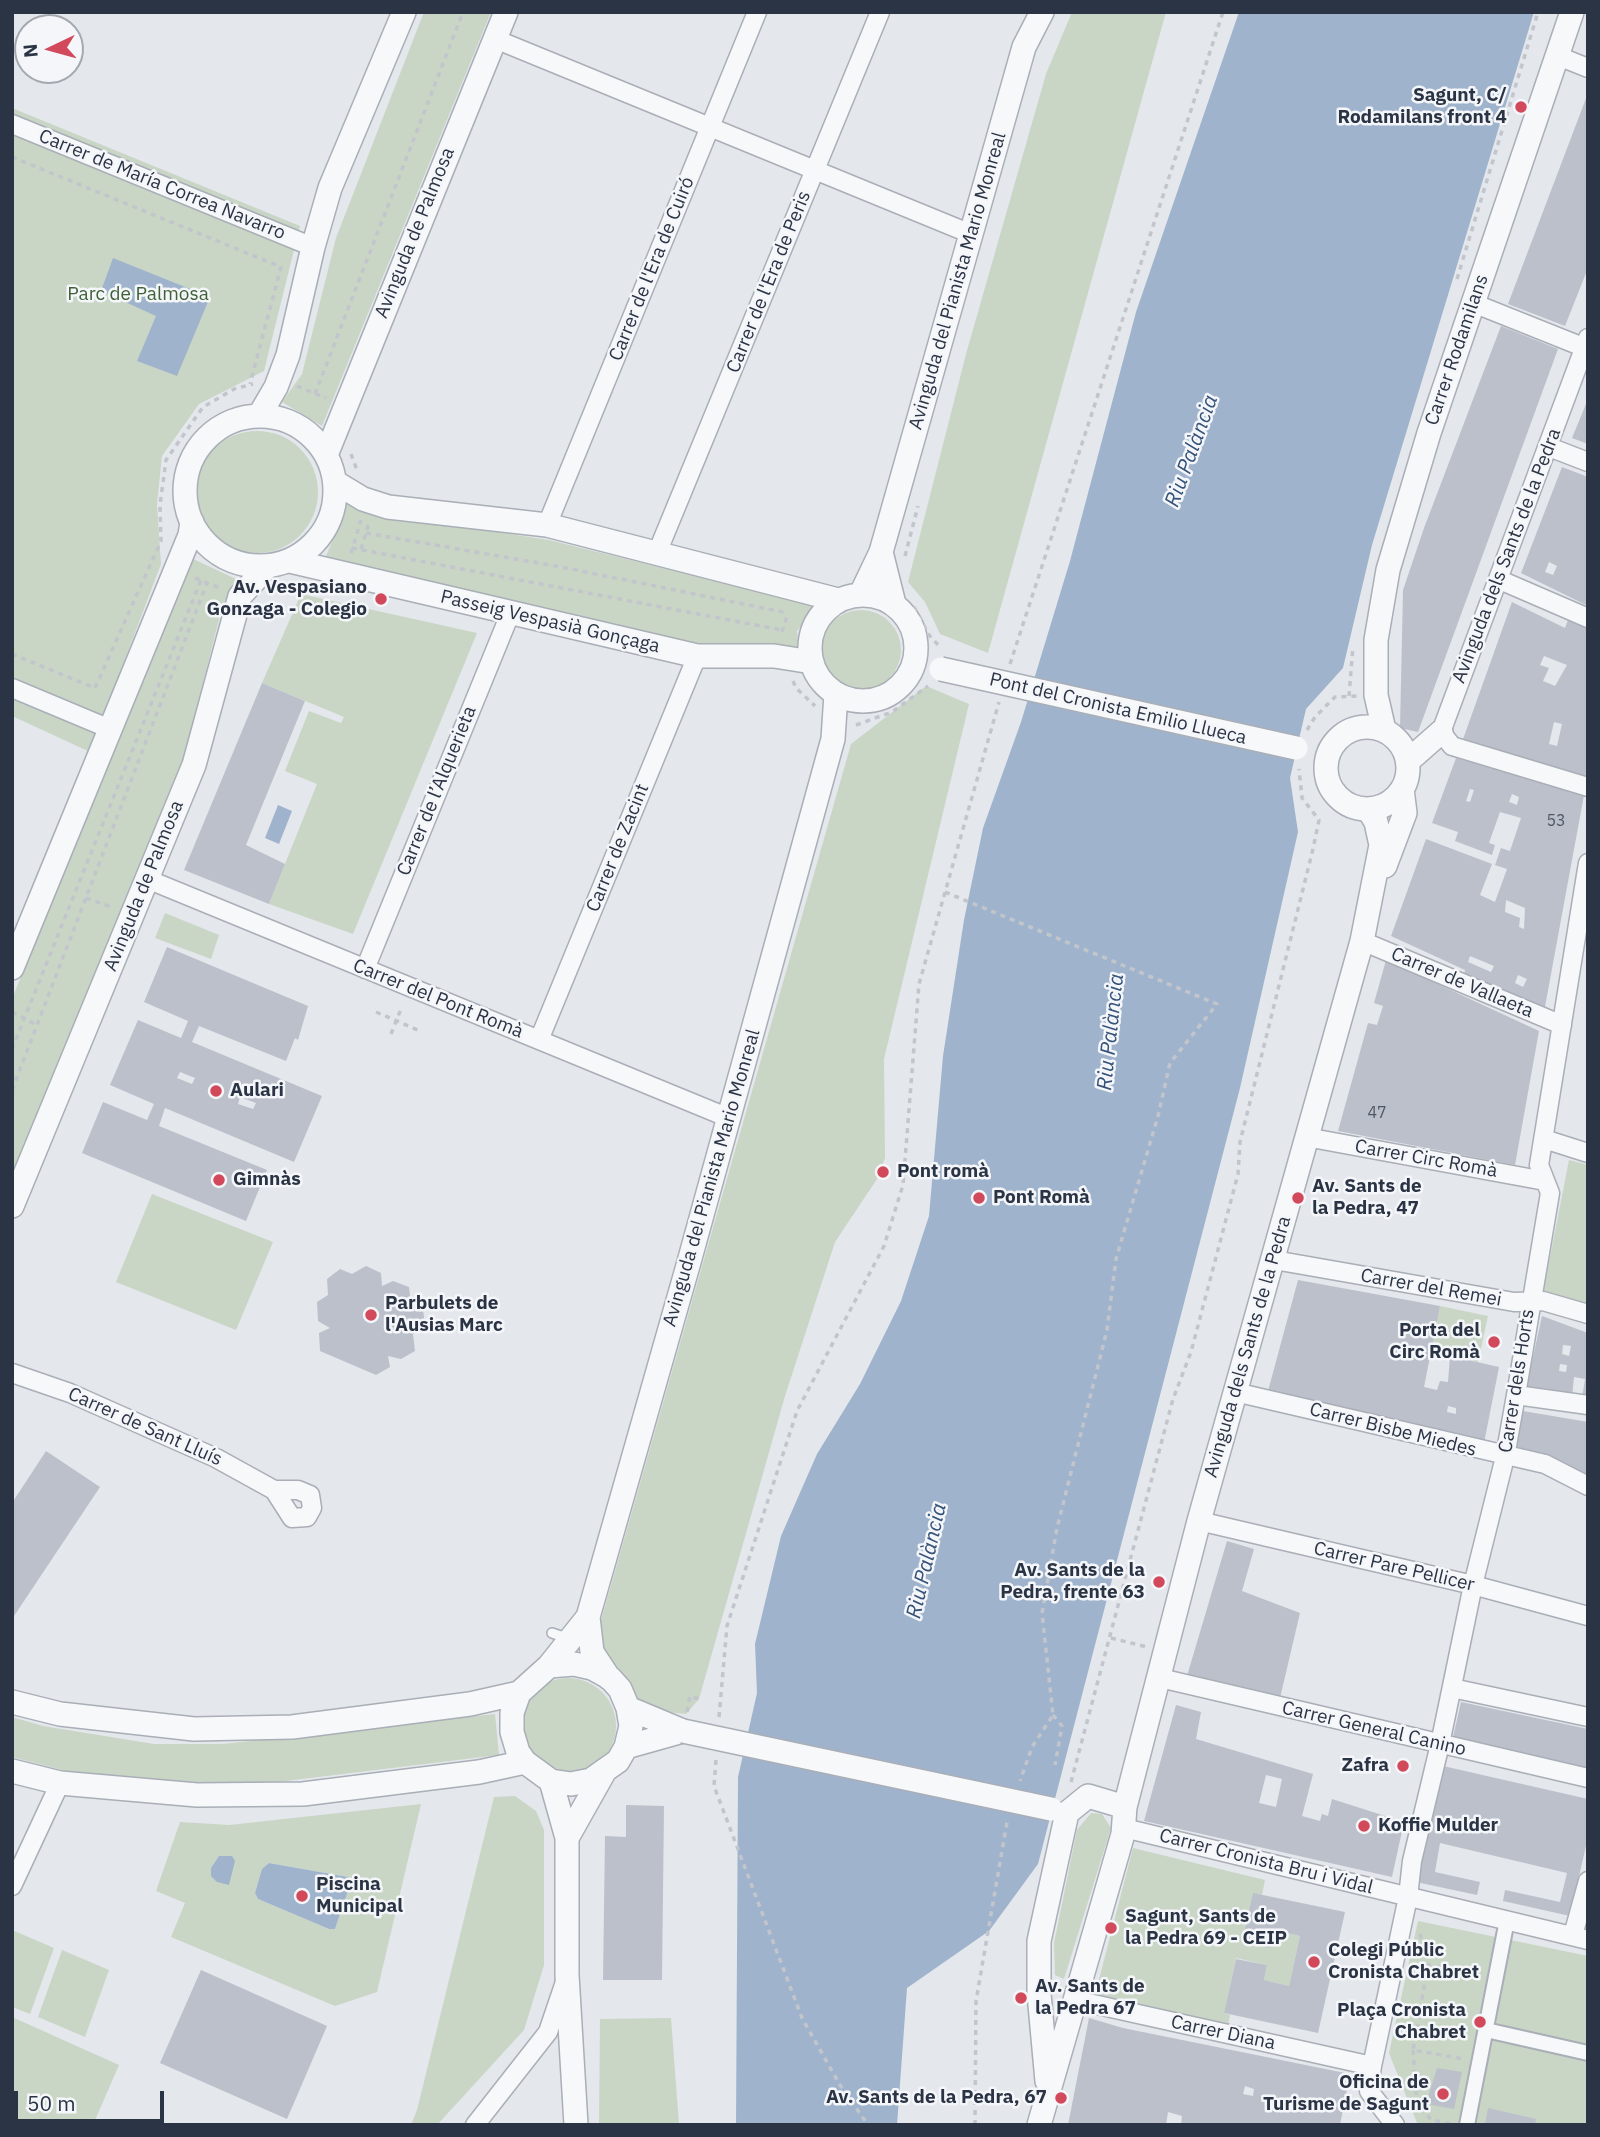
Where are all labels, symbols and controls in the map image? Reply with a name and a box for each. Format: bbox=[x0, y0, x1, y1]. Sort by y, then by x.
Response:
north arrow bbox=[14, 14, 84, 84]
text: N bbox=[18, 43, 43, 59]
place label: Sagunt, C/ Rodamilans front 4 bbox=[1337, 85, 1507, 129]
marker: Sagunt, C/ Rodamilans front 4 bbox=[1513, 99, 1529, 115]
street label: Carrer de María Correa Navarro bbox=[35, 125, 289, 245]
street label: Avinguda del Pianista Mario Monreal bbox=[905, 130, 1011, 432]
street label: Avinguda de Palmosa bbox=[370, 144, 460, 322]
street label: Carrer de l'Era de Cuiró bbox=[605, 174, 699, 364]
street label: Carrer de l'Era de Peris bbox=[722, 188, 816, 376]
street label: Carrer Rodamilans bbox=[1420, 272, 1494, 428]
park label: Parc de Palmosa bbox=[67, 284, 209, 306]
water label: Riu Palància bbox=[1160, 392, 1224, 510]
street label: Avinguda dels Sants de la Pedra bbox=[1448, 425, 1566, 687]
place label: Av. Vespasiano Gonzaga - Colegio bbox=[207, 577, 367, 621]
street label: Passeig Vespasià Gonçaga bbox=[438, 586, 662, 658]
marker: Av. Vespasiano Gonzaga - Colegio bbox=[373, 591, 389, 607]
street label: Pont del Cronista Emilio Llueca bbox=[987, 668, 1249, 750]
street label: Carrer de l’Alquerieta bbox=[392, 703, 482, 879]
street label: Carrer de Zacint bbox=[582, 780, 654, 916]
street label: Avinguda de Palmosa bbox=[99, 797, 189, 975]
house number: 53 bbox=[1546, 811, 1566, 831]
street label: Carrer de Vallaeta bbox=[1387, 943, 1537, 1023]
street label: Carrer del Pont Romà bbox=[349, 954, 527, 1044]
water label: Riu Palància bbox=[1092, 972, 1130, 1092]
street label: Avinguda del Pianista Mario Monreal bbox=[659, 1027, 765, 1329]
place label: Aulari bbox=[230, 1080, 284, 1102]
marker: Aulari bbox=[208, 1083, 224, 1099]
house number: 47 bbox=[1367, 1103, 1387, 1123]
street label: Carrer Circ Romà bbox=[1353, 1135, 1499, 1183]
place label: Pont romà bbox=[897, 1161, 989, 1183]
marker: Pont romà bbox=[875, 1164, 891, 1180]
place label: Gimnàs bbox=[233, 1169, 301, 1191]
marker: Gimnàs bbox=[211, 1172, 227, 1188]
place label: Av. Sants de la Pedra, 47 bbox=[1312, 1176, 1422, 1220]
place label: Pont Romà bbox=[993, 1187, 1090, 1209]
marker: Pont Romà bbox=[971, 1190, 987, 1206]
marker: Av. Sants de la Pedra, 47 bbox=[1290, 1190, 1306, 1206]
street label: Avinguda dels Sants de la Pedra bbox=[1200, 1214, 1296, 1480]
street label: Carrer del Remei bbox=[1359, 1264, 1503, 1312]
place label: Parbulets de l'Ausias Marc bbox=[385, 1293, 503, 1337]
marker: Parbulets de l'Ausias Marc bbox=[363, 1307, 379, 1323]
street label: Carrer dels Horts bbox=[1494, 1308, 1540, 1454]
place label: Porta del Circ Romà bbox=[1389, 1320, 1480, 1364]
marker: Porta del Circ Romà bbox=[1486, 1334, 1502, 1350]
street label: Carrer de Sant Lluís bbox=[64, 1383, 226, 1471]
street label: Carrer Bisbe Miedes bbox=[1307, 1398, 1479, 1462]
water label: Riu Palància bbox=[902, 1501, 952, 1621]
street label: Carrer Pare Pellicer bbox=[1311, 1537, 1477, 1597]
place label: Av. Sants de la Pedra, frente 63 bbox=[1000, 1560, 1145, 1604]
marker: Av. Sants de la Pedra, frente 63 bbox=[1151, 1574, 1167, 1590]
street label: Carrer General Canino bbox=[1280, 1697, 1468, 1761]
place label: Zafra bbox=[1342, 1755, 1389, 1777]
marker: Zafra bbox=[1395, 1758, 1411, 1774]
place label: Koffie Mulder bbox=[1378, 1815, 1498, 1837]
marker: Koffie Mulder bbox=[1356, 1818, 1372, 1834]
street label: Carrer Cronista Bru i Vidal bbox=[1157, 1824, 1375, 1900]
place label: Piscina Municipal bbox=[316, 1874, 403, 1918]
marker: Piscina Municipal bbox=[294, 1888, 310, 1904]
place label: Sagunt, Sants de la Pedra 69 - CEIP bbox=[1125, 1906, 1287, 1950]
marker: Sagunt, Sants de la Pedra 69 - CEIP bbox=[1103, 1920, 1119, 1936]
place label: Colegi Públic Cronista Chabret bbox=[1328, 1940, 1479, 1984]
marker: Colegi Públic Cronista Chabret bbox=[1306, 1954, 1322, 1970]
place label: Av. Sants de la Pedra 67 bbox=[1035, 1976, 1145, 2020]
marker: Av. Sants de la Pedra 67 bbox=[1013, 1990, 1029, 2006]
place label: Plaça Cronista Chabret bbox=[1337, 2000, 1466, 2044]
street label: Carrer Diana bbox=[1169, 2011, 1277, 2055]
marker: Plaça Cronista Chabret bbox=[1472, 2014, 1488, 2030]
place label: Oficina de Turisme de Sagunt bbox=[1263, 2072, 1429, 2116]
scale bar bbox=[18, 2078, 168, 2122]
marker: Oficina de Turisme de Sagunt bbox=[1435, 2086, 1451, 2102]
place label: Av. Sants de la Pedra, 67 bbox=[826, 2087, 1047, 2109]
text: 50 m bbox=[27, 2089, 76, 2117]
marker: Av. Sants de la Pedra, 67 bbox=[1053, 2090, 1069, 2106]

